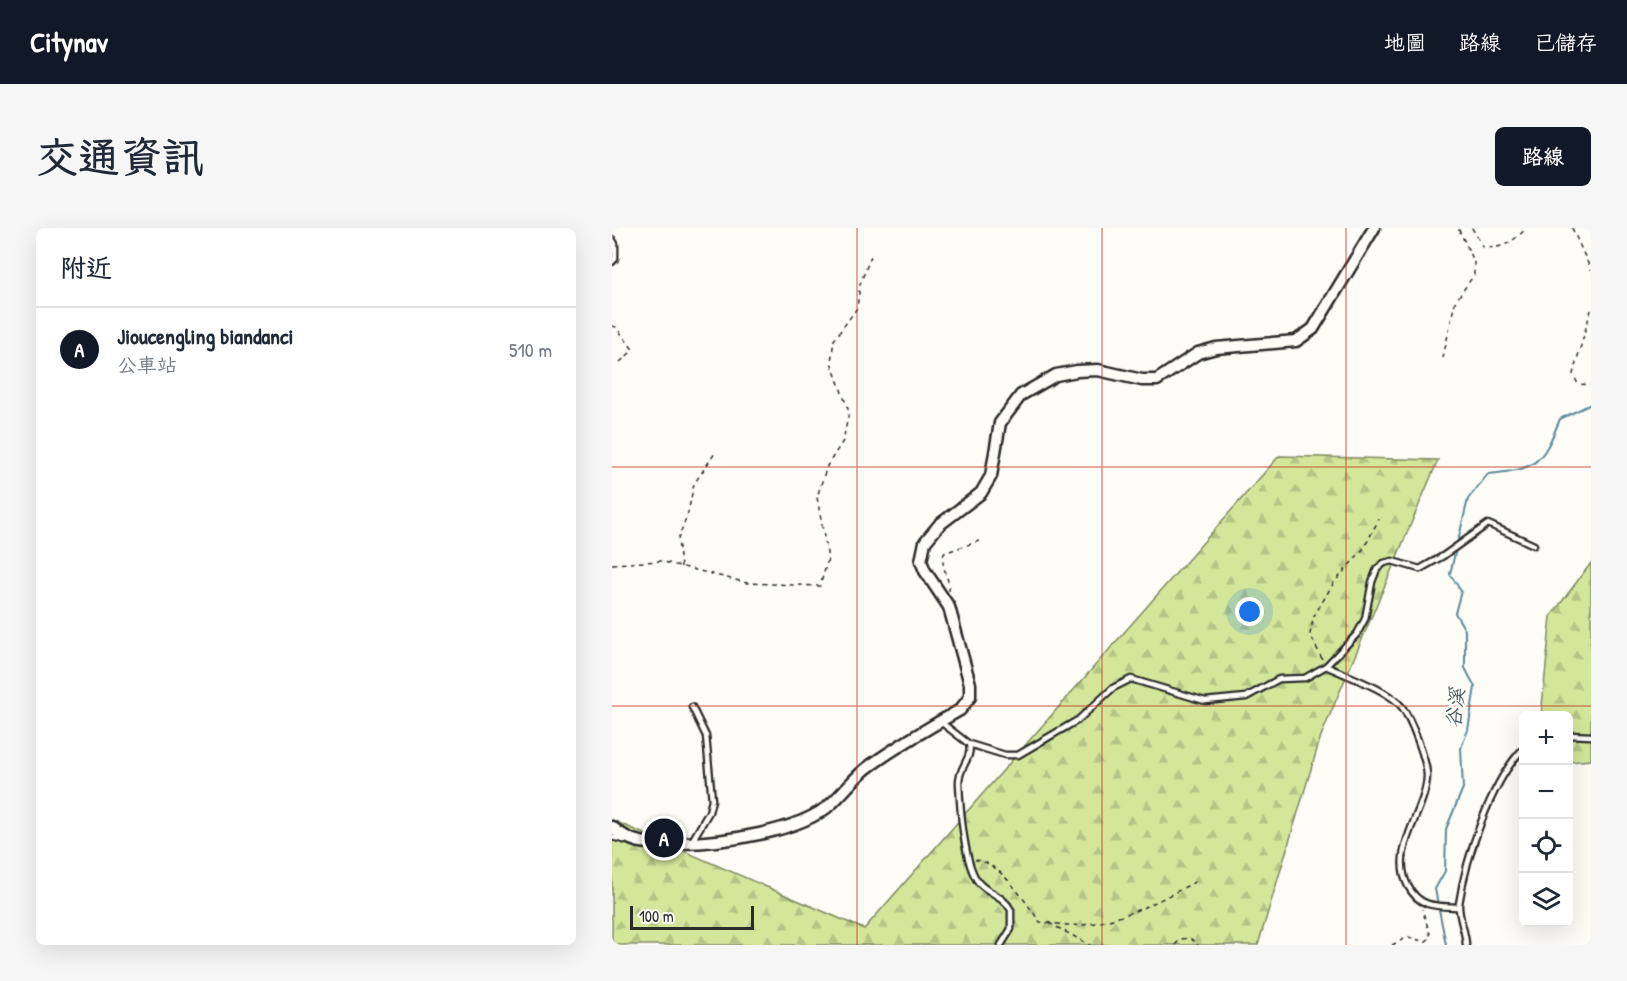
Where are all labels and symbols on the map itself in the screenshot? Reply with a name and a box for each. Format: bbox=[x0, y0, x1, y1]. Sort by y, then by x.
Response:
your location bbox=[1235, 597, 1264, 626]
water label: 谷溪 bbox=[1439, 686, 1470, 729]
pin: A bbox=[644, 816, 684, 860]
scale bar bbox=[630, 903, 754, 930]

